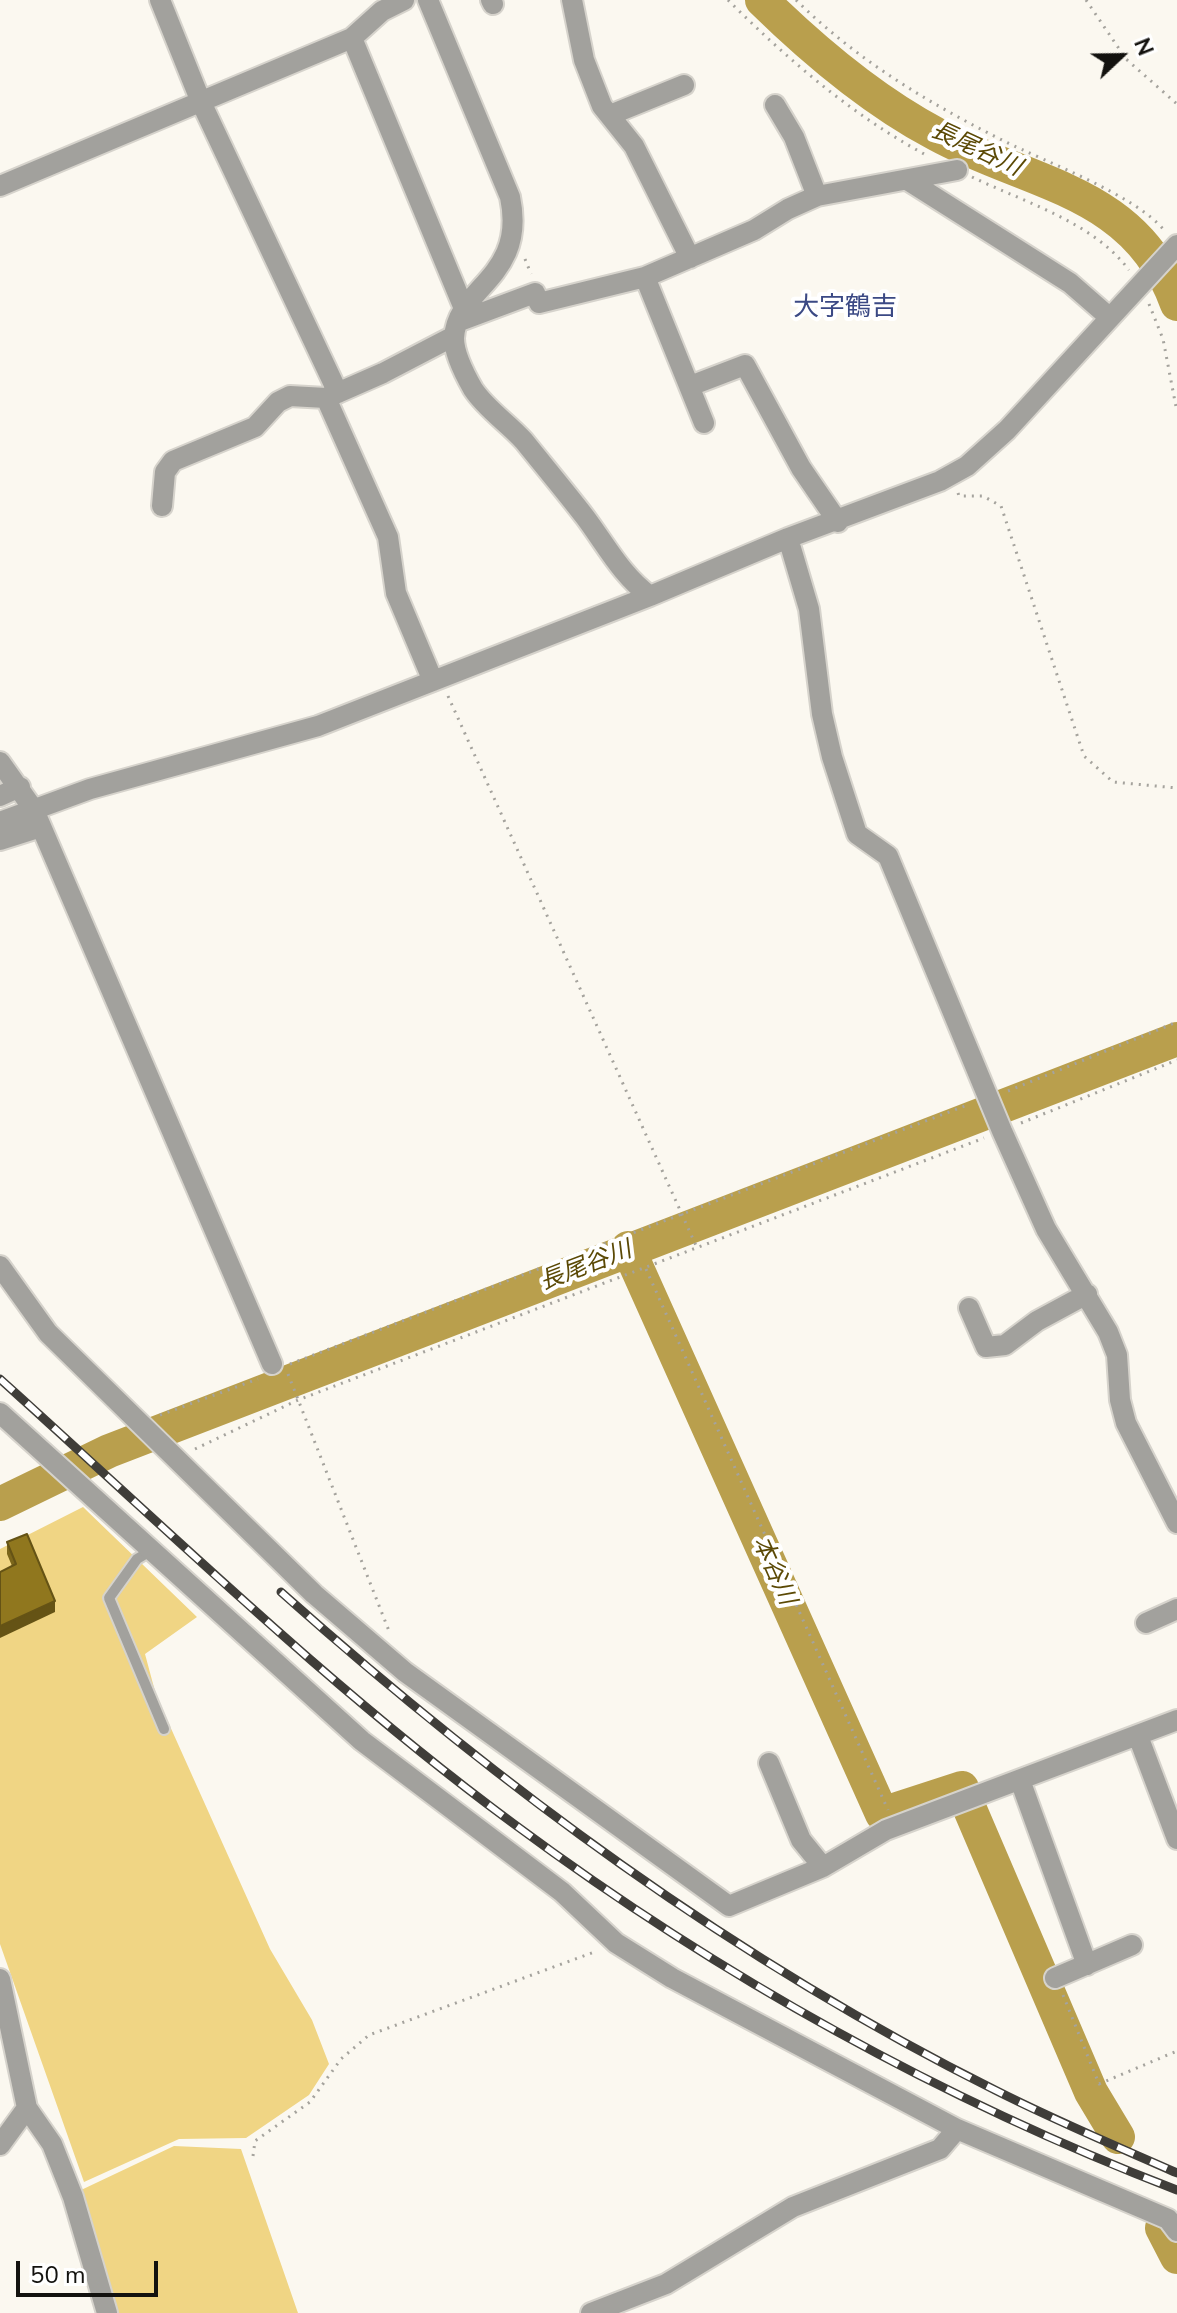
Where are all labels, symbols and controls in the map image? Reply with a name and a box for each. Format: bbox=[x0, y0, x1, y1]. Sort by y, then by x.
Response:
north arrow bbox=[1081, 16, 1161, 96]
text: N bbox=[1126, 34, 1160, 60]
water label: 長尾谷川 bbox=[926, 117, 1026, 183]
district label: 大字鶴吉 bbox=[793, 293, 897, 325]
water label: 長尾谷川 bbox=[536, 1236, 636, 1298]
water label: 本谷川 bbox=[745, 1532, 801, 1610]
scale bar bbox=[20, 2245, 162, 2295]
text: 50 m bbox=[30, 2259, 86, 2291]

